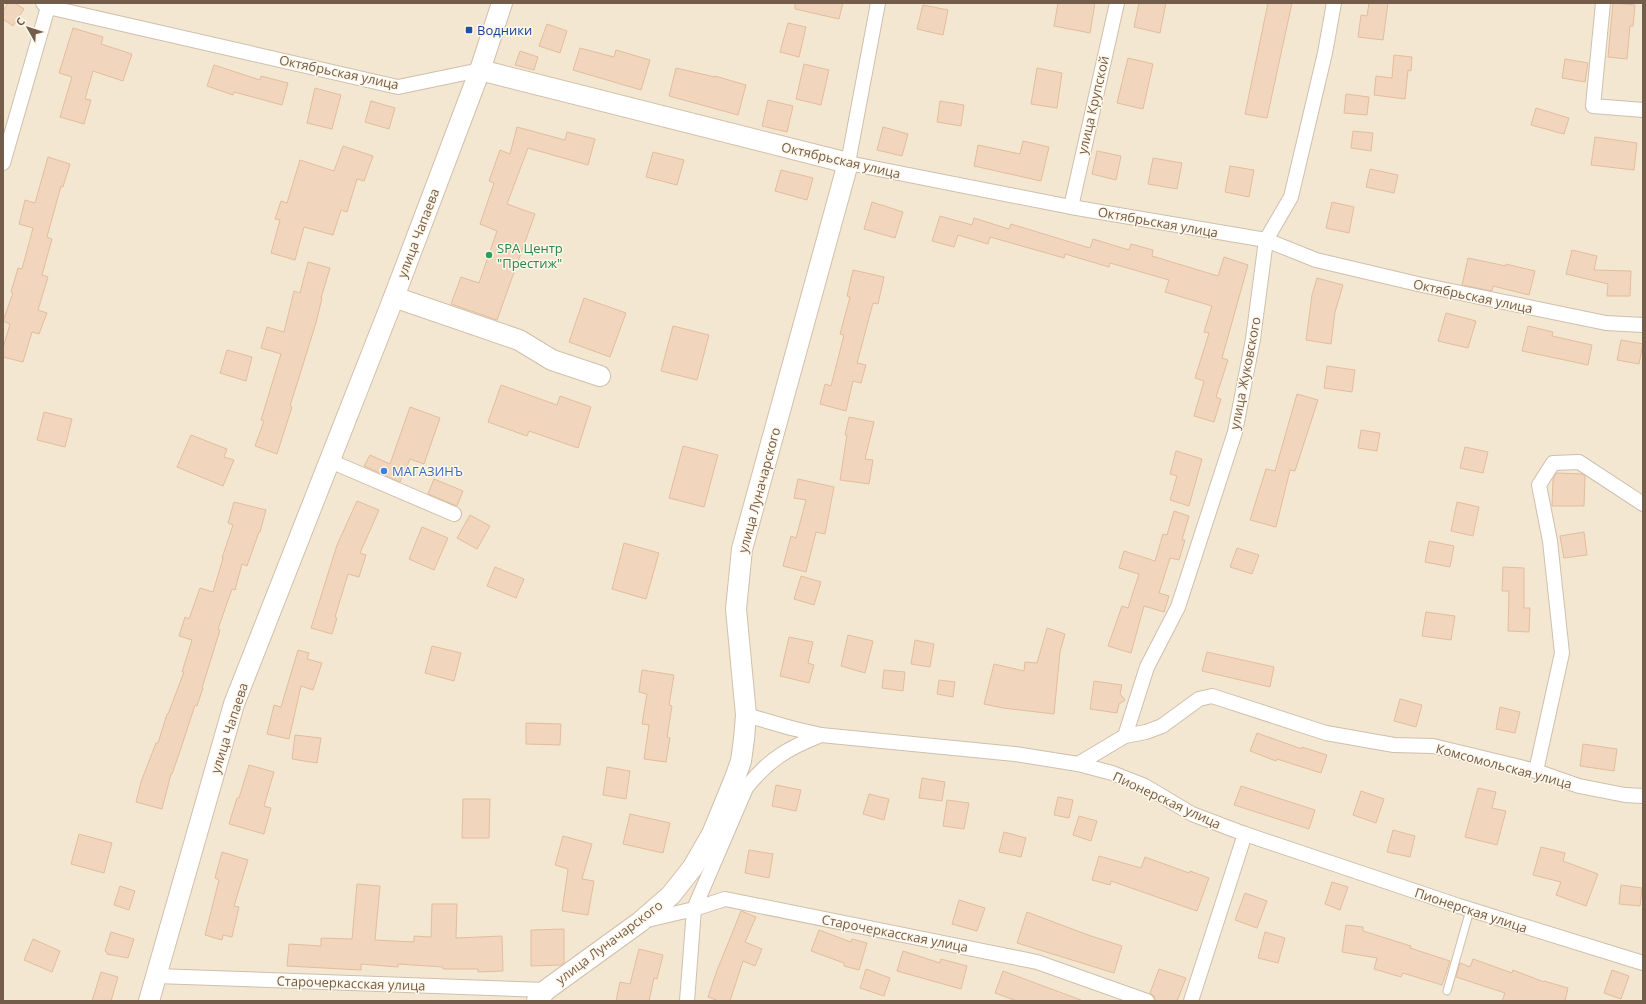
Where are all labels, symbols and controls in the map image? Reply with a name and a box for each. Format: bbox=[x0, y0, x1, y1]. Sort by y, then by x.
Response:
north arrow bbox=[8, 8, 48, 48]
text: С bbox=[12, 14, 28, 29]
place label: Водники bbox=[477, 21, 532, 39]
marker: Водники bbox=[464, 25, 474, 35]
street label: Октябрьская улица bbox=[278, 51, 400, 93]
street label: улица Крупской bbox=[1073, 54, 1113, 156]
street label: Октябрьская улица bbox=[780, 138, 902, 182]
street label: улица Чапаева bbox=[393, 186, 443, 280]
street label: Октябрьская улица bbox=[1096, 203, 1220, 241]
place label: SPA Центр "Престиж" bbox=[497, 239, 563, 272]
marker: SPA Центр "Престиж" bbox=[484, 250, 494, 260]
street label: Октябрьская улица bbox=[1412, 275, 1534, 317]
street label: улица Жуковского bbox=[1225, 315, 1265, 431]
street label: улица Луначарского bbox=[734, 425, 784, 555]
place label: МАГАЗИНЪ bbox=[392, 462, 463, 480]
marker: МАГАЗИНЪ bbox=[379, 466, 389, 476]
street label: улица Чапаева bbox=[206, 680, 252, 776]
street label: Комсомольская улица bbox=[1434, 739, 1574, 793]
street label: Пионерская улица bbox=[1110, 767, 1224, 833]
street label: Пионерская улица bbox=[1412, 883, 1530, 937]
street label: улица Луначарского bbox=[552, 896, 666, 988]
street label: Старочеркасская улица bbox=[820, 910, 970, 956]
street label: Старочеркасская улица bbox=[276, 971, 426, 995]

